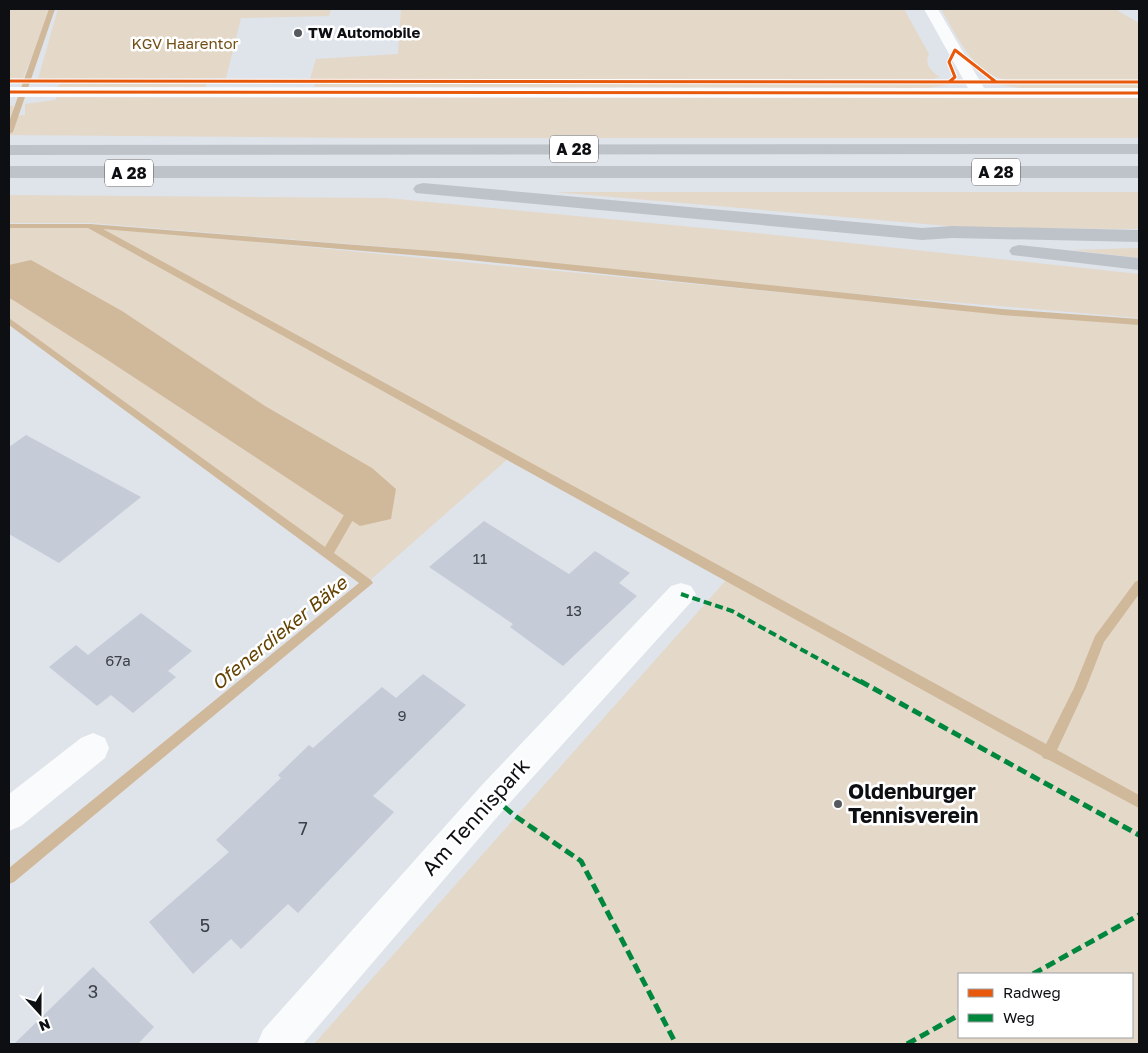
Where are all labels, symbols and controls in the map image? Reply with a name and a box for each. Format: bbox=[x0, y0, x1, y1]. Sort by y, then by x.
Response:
place label: TW Automobile bbox=[308, 23, 421, 41]
marker: TW Automobile bbox=[292, 27, 304, 39]
park label: KGV Haarentor bbox=[132, 34, 239, 52]
road number: A 28 bbox=[550, 136, 598, 162]
road number: A 28 bbox=[972, 158, 1020, 186]
road number: A 28 bbox=[105, 160, 153, 187]
house number: 11 bbox=[473, 549, 487, 567]
water label: Ofenerdieker Bäke bbox=[206, 570, 353, 694]
house number: 13 bbox=[566, 601, 582, 619]
house number: 67a bbox=[105, 651, 131, 669]
house number: 9 bbox=[397, 706, 407, 724]
street label: Am Tennispark bbox=[416, 752, 535, 880]
place label: Oldenburger Tennisverein bbox=[848, 778, 978, 828]
marker: Oldenburger Tennisverein bbox=[832, 798, 844, 810]
house number: 7 bbox=[298, 817, 308, 839]
house number: 5 bbox=[200, 914, 210, 936]
legend bbox=[958, 973, 1133, 1038]
house number: 3 bbox=[88, 980, 98, 1002]
text: Radweg bbox=[1003, 983, 1061, 1001]
north arrow bbox=[15, 988, 65, 1038]
text: Weg bbox=[1003, 1008, 1035, 1026]
text: N bbox=[37, 1016, 53, 1035]

